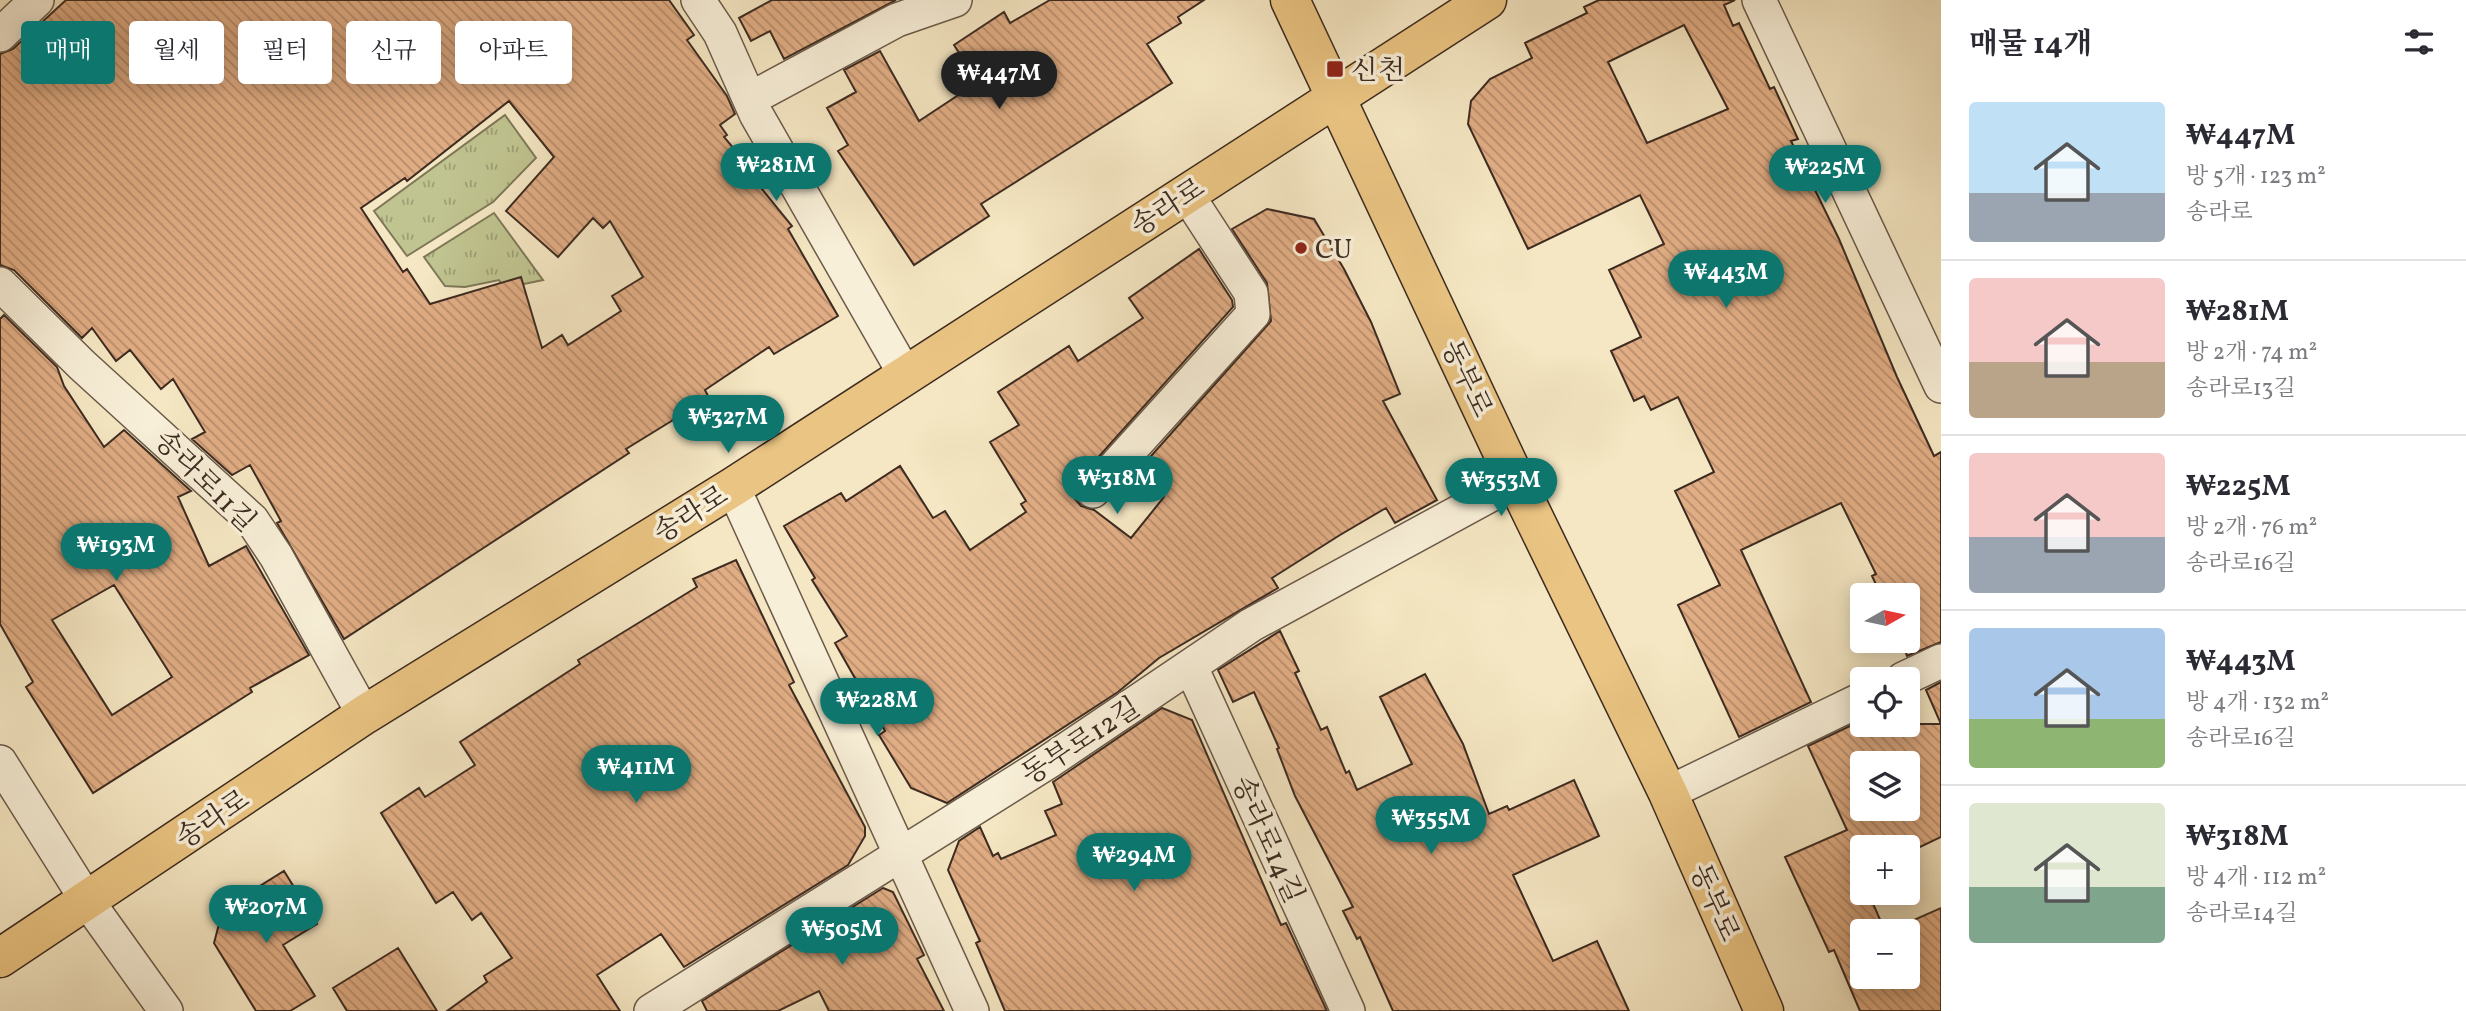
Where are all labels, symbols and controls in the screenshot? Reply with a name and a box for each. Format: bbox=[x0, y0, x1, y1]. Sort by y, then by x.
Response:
chip: 매매 bbox=[21, 21, 115, 84]
chip: 월세 bbox=[129, 21, 224, 84]
chip: 필터 bbox=[238, 21, 332, 84]
chip: 신규 bbox=[346, 21, 441, 84]
chip: 아파트 bbox=[455, 21, 572, 84]
icon: filters bbox=[2400, 23, 2438, 61]
text: 매물 14개 bbox=[1969, 24, 2092, 66]
pin: ₩447M bbox=[950, 52, 1048, 111]
place label: 신천 bbox=[1351, 52, 1405, 91]
text: ₩447M bbox=[957, 58, 1041, 90]
marker: 신천 bbox=[1325, 59, 1345, 79]
text: ₩447M bbox=[2186, 115, 2295, 157]
icon: home bbox=[2025, 130, 2109, 214]
pin: ₩281M bbox=[727, 144, 825, 203]
pin: ₩225M bbox=[1776, 146, 1874, 205]
text: ₩281M bbox=[737, 150, 815, 182]
text: ₩225M bbox=[1785, 152, 1865, 184]
text: 방 5개 · 123 m² bbox=[2186, 161, 2326, 193]
street label: 송라로 bbox=[1124, 170, 1213, 247]
text: 송라로 bbox=[2186, 197, 2253, 229]
place label: CU bbox=[1315, 231, 1352, 270]
marker: CU bbox=[1293, 240, 1309, 256]
pin: ₩443M bbox=[1677, 250, 1775, 310]
text: ₩443M bbox=[1684, 257, 1768, 289]
text: ₩281M bbox=[2186, 291, 2289, 333]
icon: home bbox=[2025, 306, 2109, 390]
street label: 동부로 bbox=[1431, 334, 1501, 424]
text: 방 2개 · 74 m² bbox=[2186, 337, 2317, 369]
text: 송라로13길 bbox=[2186, 373, 2296, 405]
pin: ₩327M bbox=[679, 396, 777, 455]
text: ₩327M bbox=[688, 402, 768, 434]
street label: 송라로11길 bbox=[145, 422, 264, 541]
pin: ₩318M bbox=[1068, 456, 1166, 516]
pin: ₩353M bbox=[1452, 458, 1550, 518]
text: ₩318M bbox=[1078, 463, 1156, 495]
text: ₩353M bbox=[1461, 465, 1541, 497]
text: ₩225M bbox=[2186, 466, 2290, 508]
street label: 송라로 bbox=[647, 477, 736, 553]
icon: home bbox=[2025, 481, 2109, 565]
text: 방 2개 · 76 m² bbox=[2186, 512, 2317, 544]
pin: ₩193M bbox=[67, 524, 165, 583]
text: ₩193M bbox=[77, 530, 155, 562]
text: 송라로16길 bbox=[2186, 548, 2295, 580]
north arrow bbox=[1850, 583, 1920, 653]
map controls bbox=[1850, 583, 1920, 989]
text: ₩443M bbox=[2186, 641, 2295, 683]
icon: home bbox=[2025, 656, 2109, 740]
button: locate bbox=[1850, 667, 1920, 737]
pin: ₩228M bbox=[828, 678, 926, 738]
text: ₩228M bbox=[836, 685, 918, 717]
text: 방 4개 · 132 m² bbox=[2186, 687, 2329, 719]
street label: 동부로12길 bbox=[1015, 689, 1148, 795]
text: 송라로16길 bbox=[2186, 723, 2295, 755]
pin: ₩411M bbox=[587, 746, 685, 805]
button: layers bbox=[1850, 751, 1920, 821]
text: ₩411M bbox=[597, 752, 675, 784]
street label: 송라로14길 bbox=[1221, 770, 1312, 910]
street label: 송라로 bbox=[169, 781, 258, 859]
pin: ₩355M bbox=[1382, 796, 1480, 856]
text: ₩355M bbox=[1392, 803, 1470, 835]
text: ₩318M bbox=[2186, 816, 2289, 858]
icon: home bbox=[2025, 831, 2109, 915]
pin: ₩294M bbox=[1085, 834, 1183, 893]
button: + bbox=[1850, 835, 1920, 905]
text: ₩294M bbox=[1092, 840, 1176, 872]
street label: 동부로 bbox=[1679, 858, 1748, 948]
text: 방 4개 · 112 m² bbox=[2186, 862, 2326, 894]
pin: ₩207M bbox=[217, 886, 315, 945]
text: ₩207M bbox=[225, 892, 307, 924]
text: 송라로14길 bbox=[2186, 898, 2298, 930]
pin: ₩505M bbox=[793, 908, 891, 967]
text: ₩505M bbox=[801, 914, 883, 946]
button: − bbox=[1850, 919, 1920, 989]

